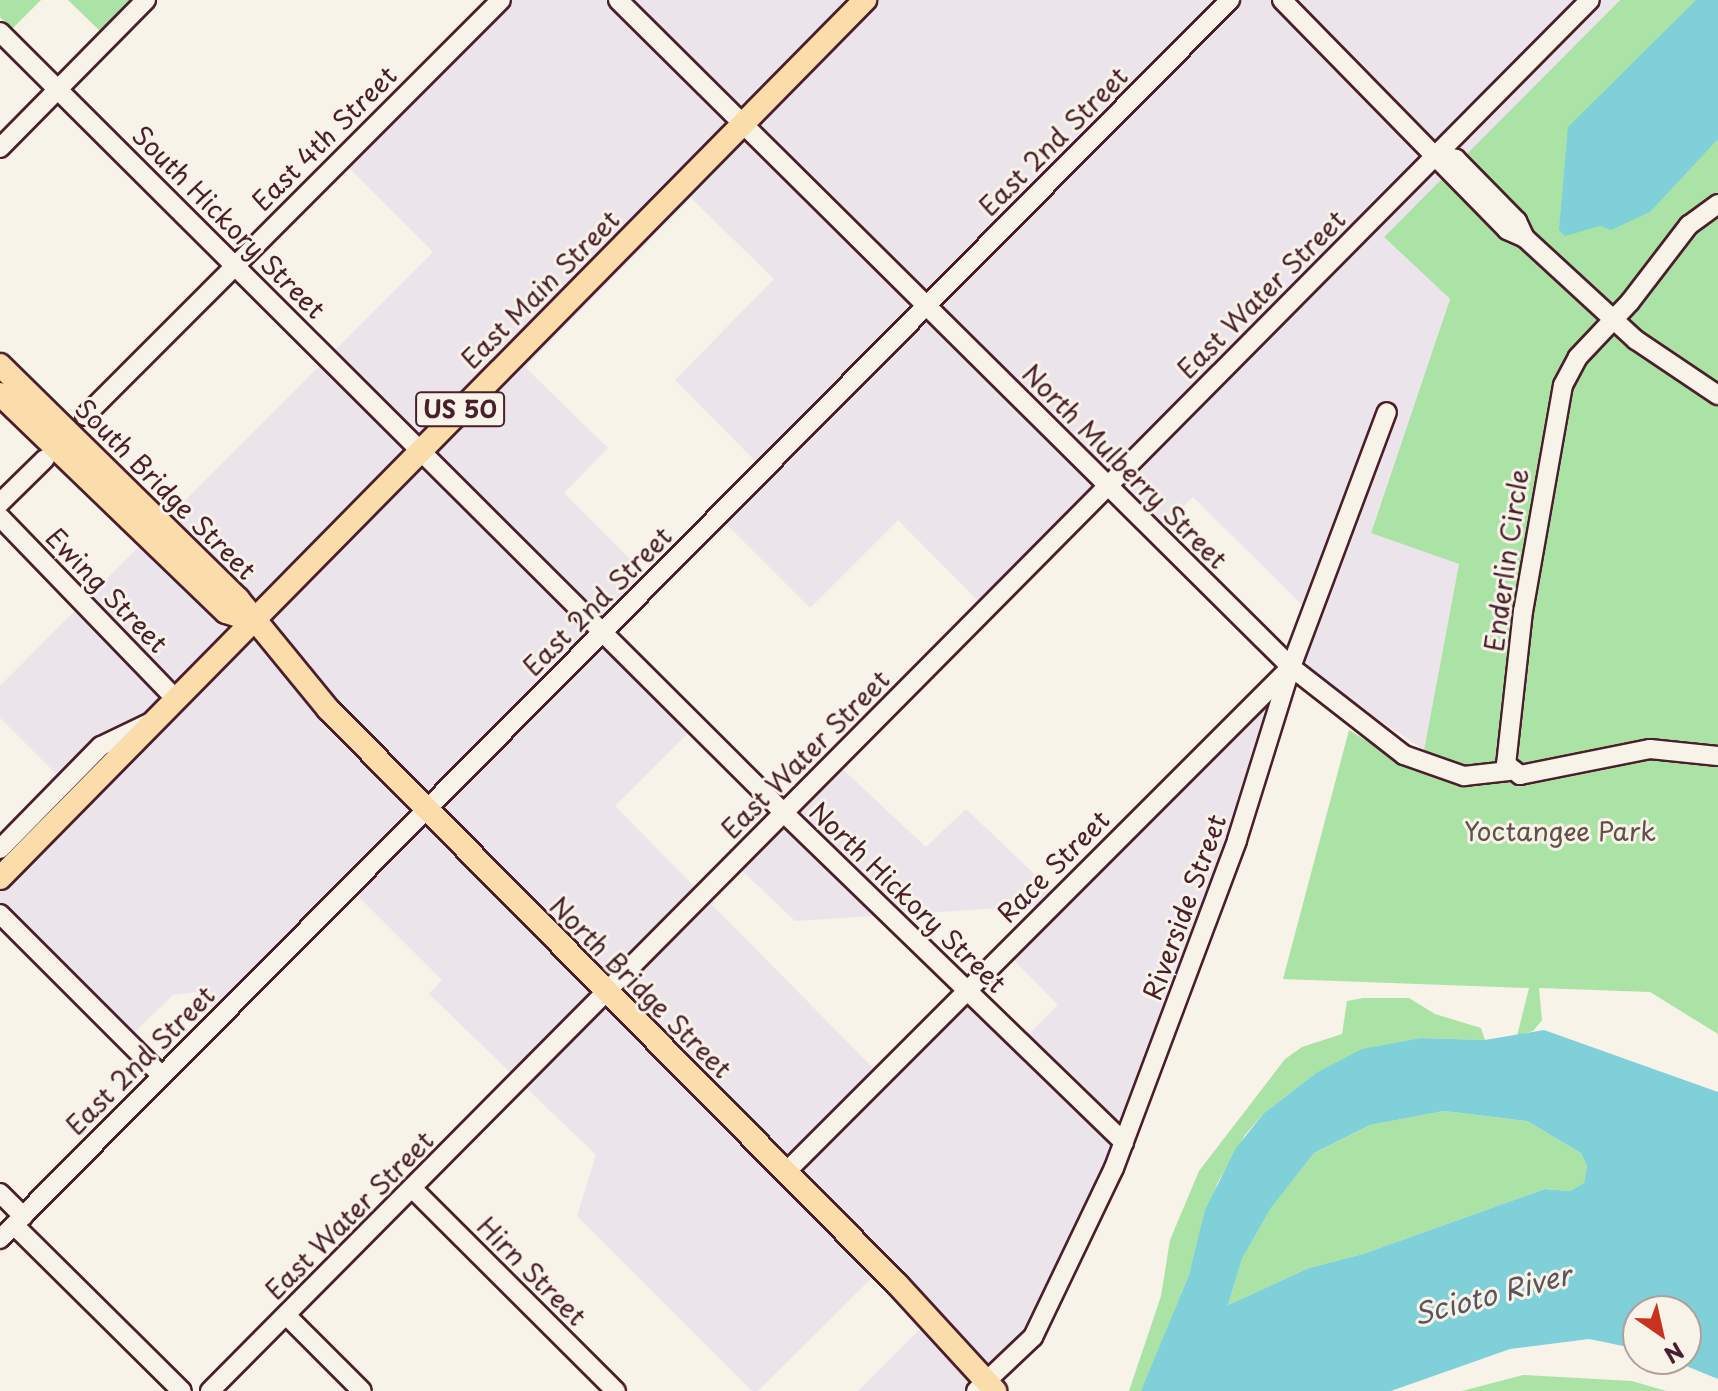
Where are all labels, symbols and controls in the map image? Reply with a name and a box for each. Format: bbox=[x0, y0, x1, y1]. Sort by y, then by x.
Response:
street label: East 4th Street bbox=[245, 59, 403, 217]
street label: East 2nd Street bbox=[972, 60, 1134, 222]
street label: South Hickory Street bbox=[125, 118, 333, 326]
street label: East Main Street bbox=[454, 203, 626, 375]
street label: East Water Street bbox=[1170, 203, 1352, 385]
street label: North Mulberry Street bbox=[1015, 356, 1235, 576]
road number: US 50 bbox=[414, 389, 506, 429]
street label: South Bridge Street bbox=[68, 391, 264, 587]
street label: Enderlin Circle bbox=[1478, 466, 1534, 654]
street label: East 2nd Street bbox=[516, 520, 678, 682]
street label: Ewing Street bbox=[40, 521, 174, 659]
street label: East Water Street bbox=[714, 663, 896, 845]
street label: North Hickory Street bbox=[802, 794, 1014, 1000]
street label: Race Street bbox=[990, 803, 1116, 929]
street label: Riverside Street bbox=[1136, 809, 1232, 1005]
park label: Yoctangee Park bbox=[1463, 815, 1657, 847]
street label: North Bridge Street bbox=[543, 889, 739, 1085]
street label: East 2nd Street bbox=[59, 979, 221, 1141]
street label: East Water Street bbox=[258, 1124, 440, 1306]
street label: Hirn Street bbox=[471, 1210, 593, 1332]
water label: Scioto River bbox=[1409, 1257, 1575, 1331]
north arrow bbox=[1622, 1295, 1702, 1375]
text: N bbox=[1658, 1335, 1691, 1372]

